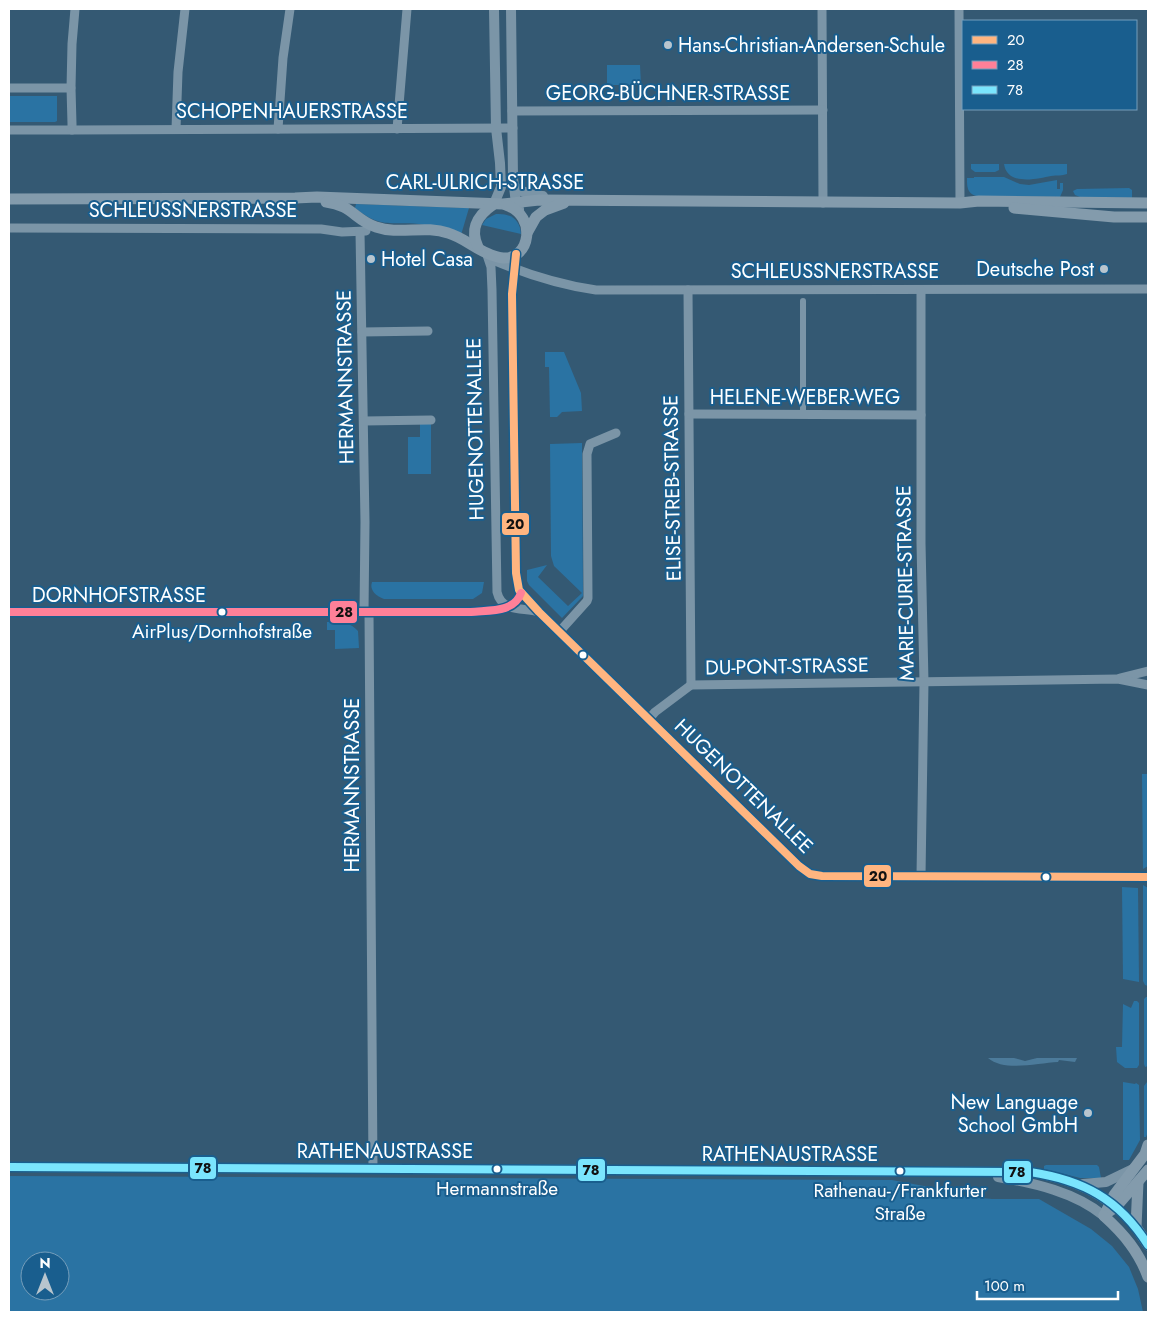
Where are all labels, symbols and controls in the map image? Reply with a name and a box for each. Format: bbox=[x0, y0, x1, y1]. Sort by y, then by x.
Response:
legend bbox=[962, 20, 1137, 110]
text: 20 bbox=[1007, 29, 1025, 51]
place label: Hans-Christian-Andersen-Schule bbox=[678, 31, 945, 60]
marker: Hans-Christian-Andersen-Schule bbox=[662, 39, 674, 51]
text: 28 bbox=[1007, 54, 1024, 76]
street label: GEORG-BÜCHNER-STRASSE bbox=[546, 79, 790, 108]
text: 78 bbox=[1007, 79, 1023, 101]
street label: SCHOPENHAUERSTRASSE bbox=[176, 97, 408, 126]
street label: CARL-ULRICH-STRASSE bbox=[386, 168, 584, 197]
street label: SCHLEUSSNERSTRASSE bbox=[89, 196, 297, 225]
place label: Hotel Casa bbox=[381, 245, 473, 274]
marker: Hotel Casa bbox=[365, 253, 377, 265]
place label: Deutsche Post bbox=[976, 255, 1094, 284]
street label: SCHLEUSSNERSTRASSE bbox=[731, 257, 939, 286]
marker: Deutsche Post bbox=[1098, 263, 1110, 275]
street label: HERMANNSTRASSE bbox=[329, 290, 362, 464]
street label: HUGENOTTENALLEE bbox=[459, 337, 492, 521]
street label: HELENE-WEBER-WEG bbox=[710, 383, 900, 412]
street label: ELISE-STREB-STRASSE bbox=[656, 395, 689, 581]
street label: MARIE-CURIE-STRASSE bbox=[889, 485, 922, 681]
line badge: 20 bbox=[501, 512, 530, 536]
text: 20 bbox=[506, 514, 524, 534]
street label: DORNHOFSTRASSE bbox=[32, 581, 206, 610]
line badge: 28 bbox=[329, 600, 358, 624]
text: 28 bbox=[335, 602, 353, 622]
marker: AirPlus/Dornhofstraße bbox=[217, 607, 227, 617]
place label: AirPlus/Dornhofstraße bbox=[132, 618, 312, 645]
unlabelled marker bbox=[578, 650, 588, 660]
street label: DU-PONT-STRASSE bbox=[705, 651, 869, 682]
street label: HERMANNSTRASSE bbox=[338, 698, 367, 872]
street label: HUGENOTTENALLEE bbox=[668, 712, 820, 860]
line badge: 20 bbox=[863, 864, 892, 888]
text: 20 bbox=[869, 866, 887, 886]
unlabelled marker bbox=[1041, 872, 1051, 882]
place label: New Language School GmbH bbox=[951, 1088, 1078, 1140]
marker: New Language School GmbH bbox=[1082, 1107, 1094, 1119]
street label: RATHENAUSTRASSE bbox=[297, 1137, 473, 1166]
street label: RATHENAUSTRASSE bbox=[702, 1140, 878, 1169]
line badge: 78 bbox=[189, 1156, 217, 1180]
text: 78 bbox=[194, 1158, 212, 1178]
line badge: 78 bbox=[577, 1158, 606, 1182]
text: 78 bbox=[582, 1160, 600, 1180]
line badge: 78 bbox=[1003, 1160, 1032, 1184]
text: 78 bbox=[1008, 1162, 1026, 1182]
marker: Hermannstraße bbox=[492, 1164, 502, 1174]
marker: Rathenau-/Frankfurter Straße bbox=[895, 1166, 905, 1176]
place label: Hermannstraße bbox=[436, 1175, 558, 1202]
place label: Rathenau-/Frankfurter Straße bbox=[814, 1177, 987, 1227]
north arrow bbox=[20, 1251, 70, 1301]
text: N bbox=[39, 1253, 51, 1273]
scale bar bbox=[977, 1268, 1118, 1300]
text: 100 m bbox=[984, 1275, 1025, 1297]

